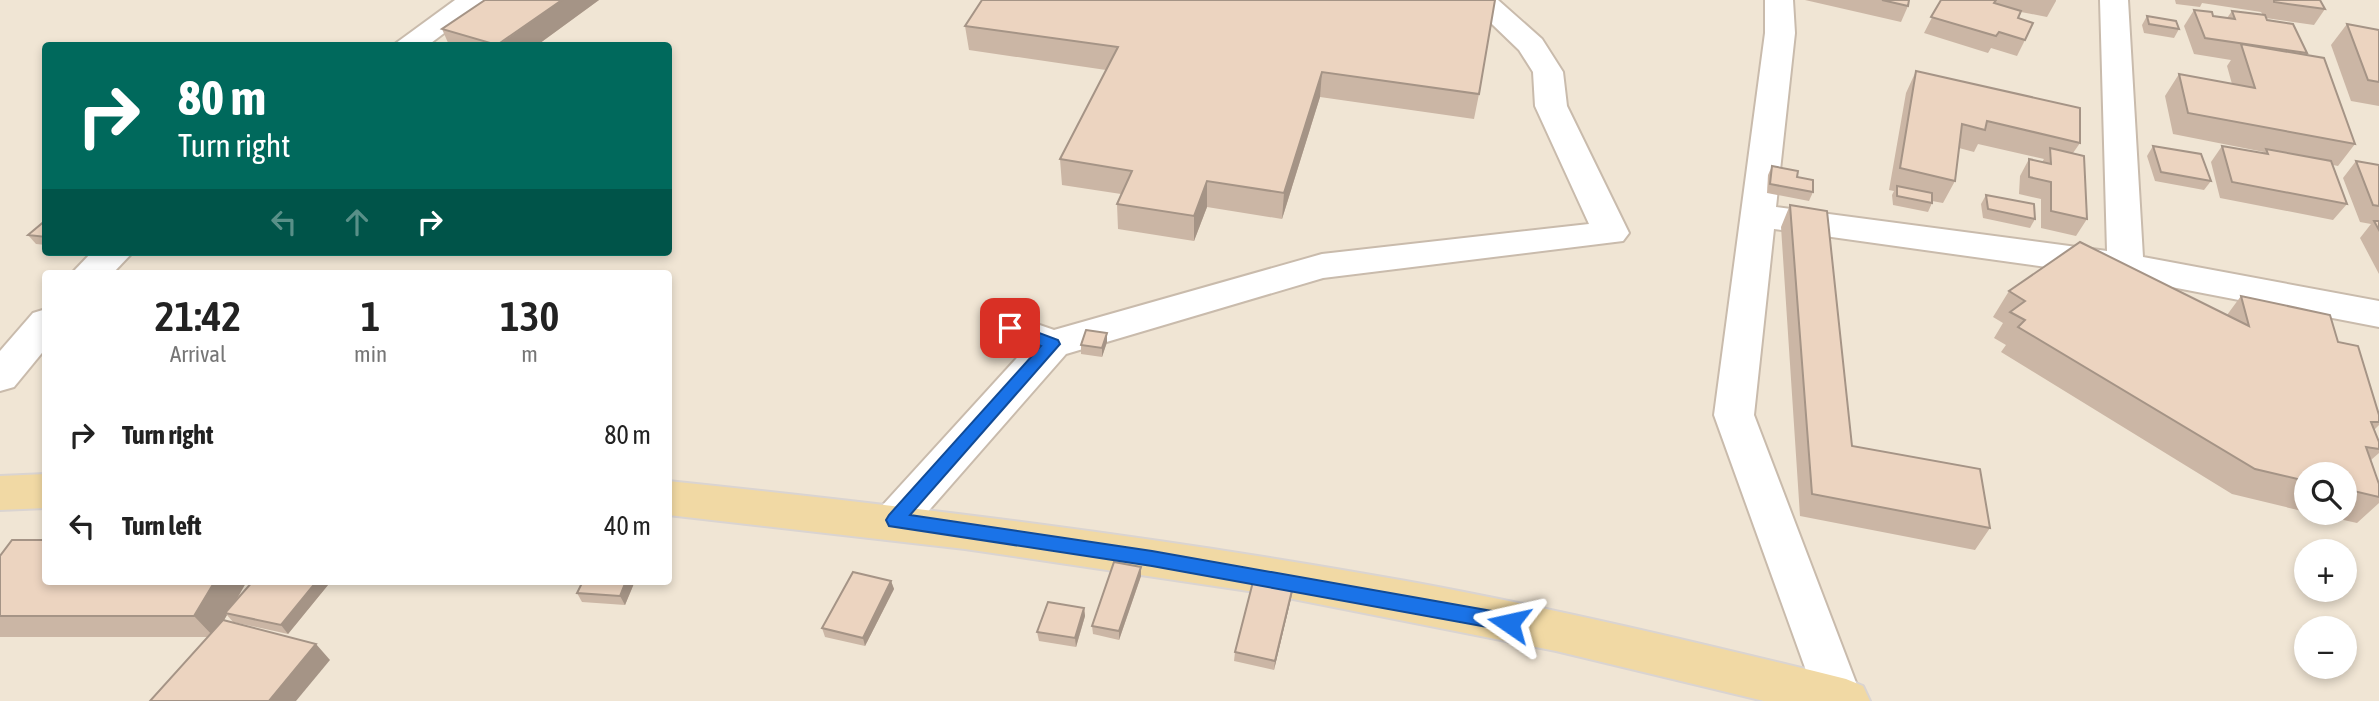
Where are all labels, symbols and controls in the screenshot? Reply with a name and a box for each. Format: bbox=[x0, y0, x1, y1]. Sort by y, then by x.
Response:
text: 80 m bbox=[178, 69, 266, 125]
icon: right bbox=[63, 70, 154, 161]
text: Turn right bbox=[178, 127, 291, 164]
icon: left bbox=[265, 203, 303, 241]
icon: ahead bbox=[338, 203, 376, 241]
icon: right bbox=[411, 203, 449, 241]
text: 21:42 bbox=[155, 292, 241, 340]
text: 1 bbox=[361, 292, 380, 340]
text: 130 bbox=[500, 292, 559, 340]
pin bbox=[980, 298, 1040, 358]
icon: arrive bbox=[991, 309, 1029, 347]
text: Arrival bbox=[170, 341, 226, 367]
text: min bbox=[354, 341, 387, 367]
text: m bbox=[521, 341, 538, 367]
icon: right bbox=[63, 416, 101, 454]
text: Turn right bbox=[122, 420, 213, 450]
text: 80 m bbox=[604, 420, 651, 450]
map controls bbox=[2294, 462, 2357, 679]
button: search bbox=[2294, 462, 2357, 525]
icon: left bbox=[63, 507, 101, 545]
text: Turn left bbox=[122, 511, 202, 541]
text: 40 m bbox=[604, 511, 651, 541]
button: + bbox=[2294, 539, 2357, 602]
position arrow bbox=[1472, 586, 1546, 660]
button: − bbox=[2294, 616, 2357, 679]

